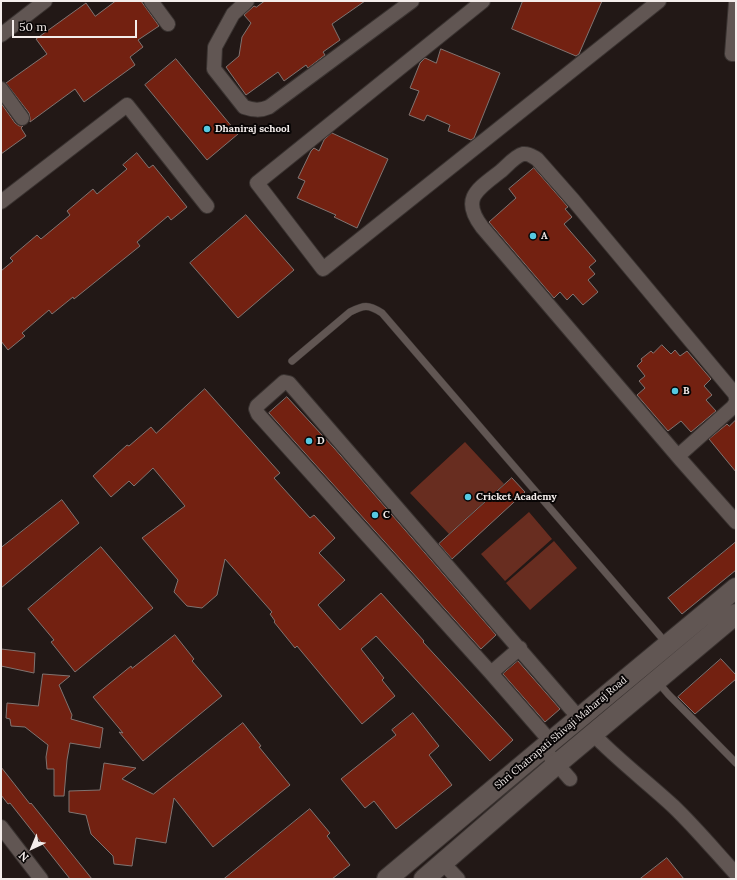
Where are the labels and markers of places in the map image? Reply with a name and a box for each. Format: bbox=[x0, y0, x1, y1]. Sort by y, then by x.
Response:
place label: Dhaniraj school bbox=[215, 123, 290, 135]
marker: Dhaniraj school bbox=[202, 124, 212, 134]
place label: A bbox=[541, 230, 548, 242]
marker: A bbox=[528, 231, 538, 241]
place label: B bbox=[683, 385, 690, 397]
marker: B bbox=[670, 386, 680, 396]
place label: D bbox=[317, 435, 325, 447]
marker: D bbox=[304, 436, 314, 446]
place label: Cricket Academy bbox=[476, 491, 557, 503]
marker: Cricket Academy bbox=[463, 492, 473, 502]
place label: C bbox=[383, 509, 390, 521]
marker: C bbox=[370, 510, 380, 520]

